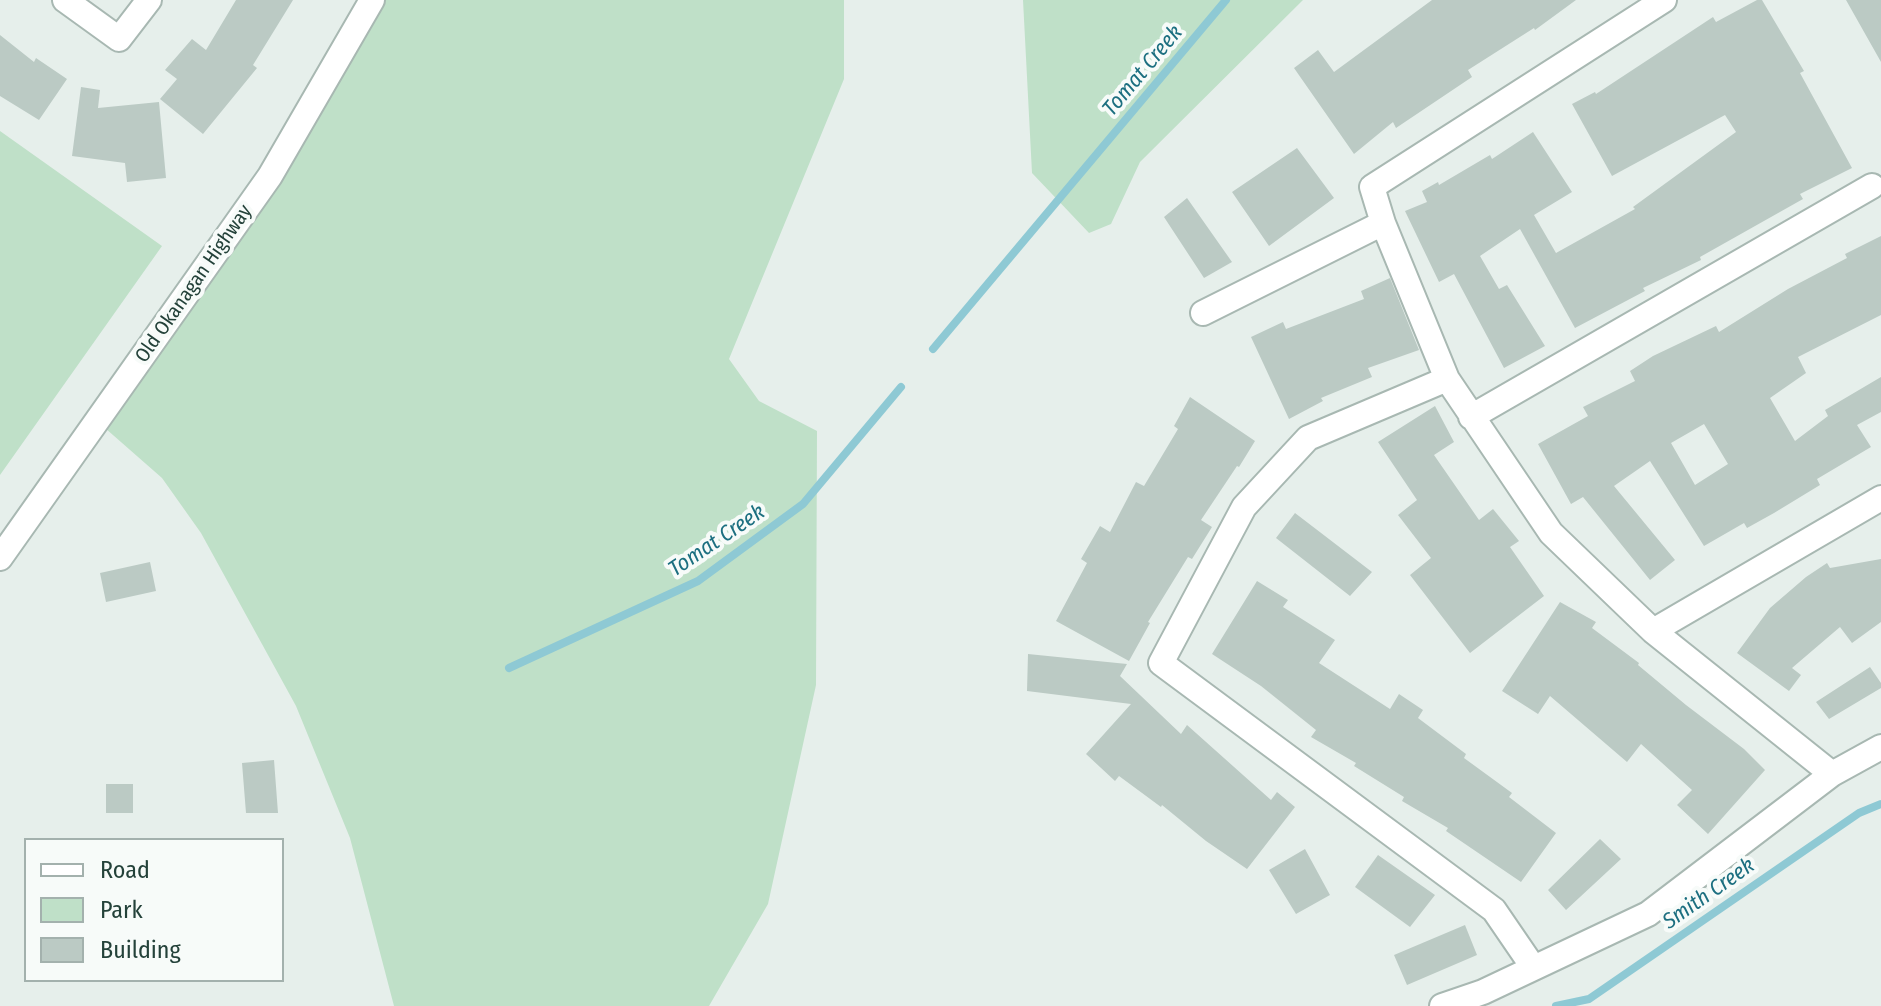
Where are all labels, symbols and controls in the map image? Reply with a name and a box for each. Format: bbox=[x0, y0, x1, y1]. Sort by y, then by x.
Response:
water label: Tomat Creek bbox=[1097, 20, 1189, 122]
street label: Old Okanagan Highway bbox=[131, 200, 257, 368]
water label: Tomat Creek bbox=[664, 499, 770, 583]
legend bbox=[24, 838, 284, 982]
water label: Smith Creek bbox=[1658, 853, 1760, 935]
text: Road bbox=[100, 856, 150, 884]
text: Park bbox=[100, 896, 143, 924]
text: Building bbox=[100, 936, 181, 964]

